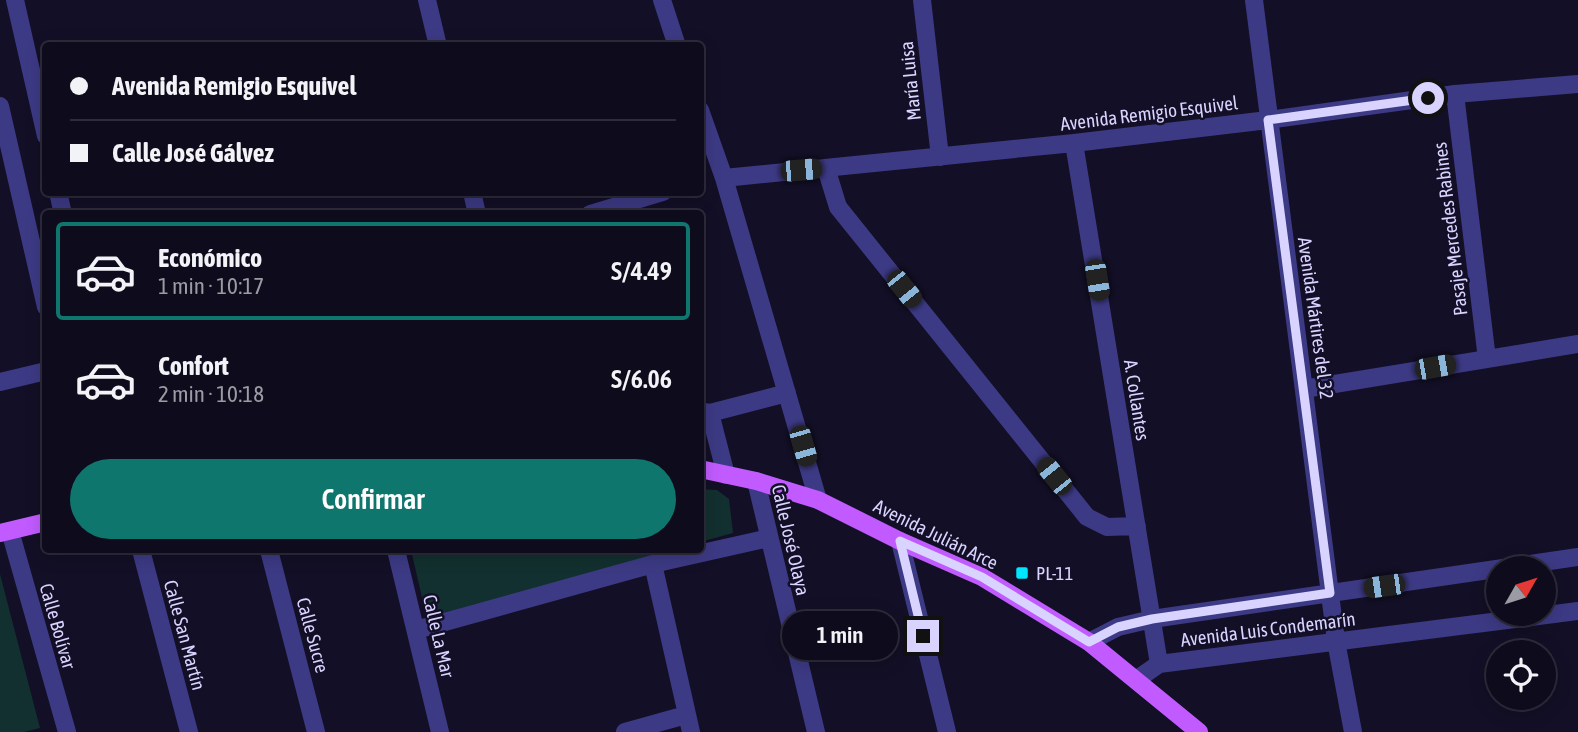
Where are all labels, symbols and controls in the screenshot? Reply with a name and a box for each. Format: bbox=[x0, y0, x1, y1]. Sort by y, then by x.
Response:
street label: María Luisa bbox=[895, 40, 925, 122]
text: Avenida Remigio Esquivel bbox=[112, 71, 356, 101]
route start bbox=[1412, 82, 1444, 114]
street label: Avenida Remigio Esquivel bbox=[1059, 91, 1239, 135]
text: Calle José Gálvez bbox=[112, 138, 274, 168]
street label: Pasaje Mercedes Rabines bbox=[1428, 141, 1472, 317]
car bbox=[780, 158, 823, 182]
street label: Avenida Mártires del 32 bbox=[1294, 236, 1338, 400]
icon: car bbox=[74, 240, 137, 303]
text: Económico bbox=[158, 243, 262, 273]
text: S/4.49 bbox=[611, 256, 672, 286]
car bbox=[1084, 258, 1111, 302]
car bbox=[883, 266, 926, 312]
text: 1 min · 10:17 bbox=[158, 273, 264, 299]
icon: car bbox=[74, 348, 137, 411]
text: Confort bbox=[158, 351, 229, 381]
car bbox=[1413, 353, 1458, 381]
street label: A. Collantes bbox=[1120, 358, 1154, 442]
text: S/6.06 bbox=[611, 364, 672, 394]
text: 2 min · 10:18 bbox=[158, 381, 264, 407]
car bbox=[788, 423, 819, 469]
car bbox=[1033, 453, 1076, 499]
button: Confirmar bbox=[70, 459, 676, 539]
street label: Calle José Olaya bbox=[768, 483, 814, 597]
street label: Avenida Julián Arce bbox=[870, 494, 1002, 574]
north arrow bbox=[1486, 556, 1556, 626]
map controls bbox=[1486, 556, 1556, 710]
place label: PL-11 bbox=[1036, 562, 1073, 584]
marker: PL-11 bbox=[1014, 565, 1030, 581]
car bbox=[1362, 573, 1407, 599]
street label: Calle San Martín bbox=[160, 577, 210, 693]
street label: Calle Bolívar bbox=[35, 581, 81, 672]
street label: Calle La Mar bbox=[419, 592, 459, 680]
street label: Calle Sucre bbox=[292, 595, 334, 675]
street label: Avenida Luis Condemarín bbox=[1179, 607, 1357, 651]
callout: 1 min bbox=[783, 612, 898, 660]
route end bbox=[907, 620, 939, 652]
text: 1 min bbox=[817, 622, 863, 648]
button: locate bbox=[1486, 640, 1556, 710]

